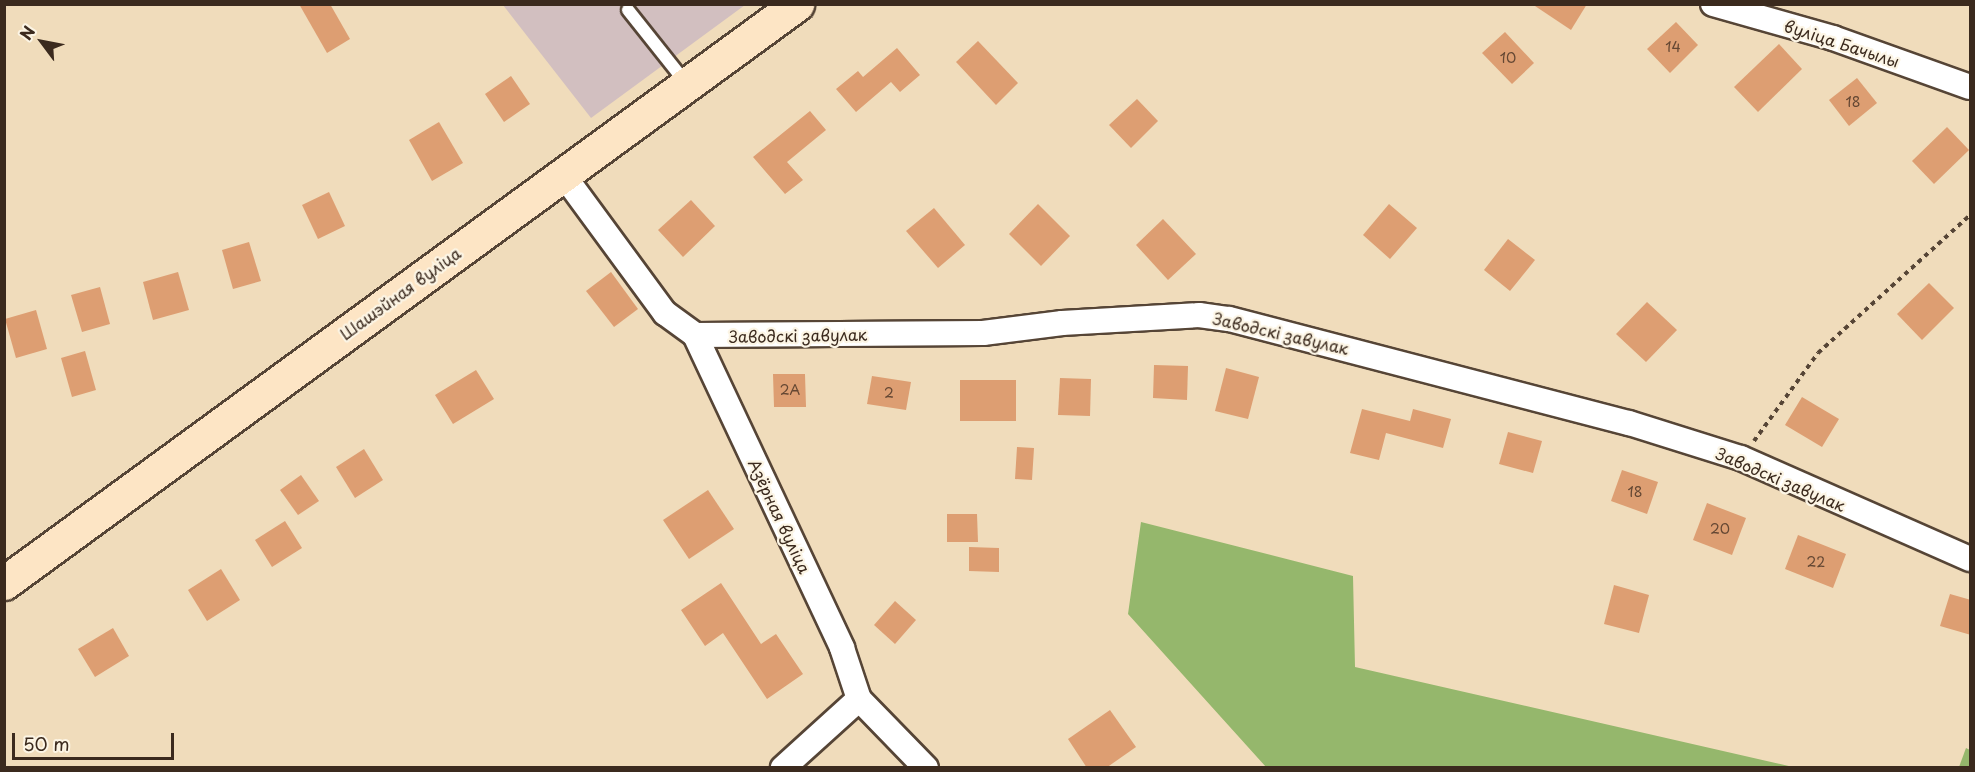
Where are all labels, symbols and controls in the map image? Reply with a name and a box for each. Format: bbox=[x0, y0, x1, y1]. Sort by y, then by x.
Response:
north arrow bbox=[12, 12, 72, 72]
street label: вуліца Бачылы bbox=[1782, 15, 1902, 71]
text: N bbox=[13, 21, 40, 44]
house number: 14 bbox=[1665, 39, 1681, 55]
house number: 10 bbox=[1500, 50, 1516, 66]
house number: 18 bbox=[1845, 94, 1861, 110]
street label: Шашэйная вуліца bbox=[336, 243, 464, 343]
street label: Заводскі завулак bbox=[1211, 308, 1351, 358]
street label: Заводскі завулак bbox=[728, 324, 868, 346]
house number: 2А bbox=[780, 382, 800, 398]
house number: 2 bbox=[884, 385, 894, 401]
street label: Заводскі завулак bbox=[1713, 443, 1849, 515]
street label: Азёрная вуліца bbox=[745, 455, 815, 577]
house number: 18 bbox=[1627, 484, 1643, 500]
house number: 20 bbox=[1710, 521, 1730, 537]
house number: 22 bbox=[1807, 554, 1825, 570]
scale bar bbox=[15, 721, 177, 759]
text: 50 m bbox=[23, 730, 70, 757]

